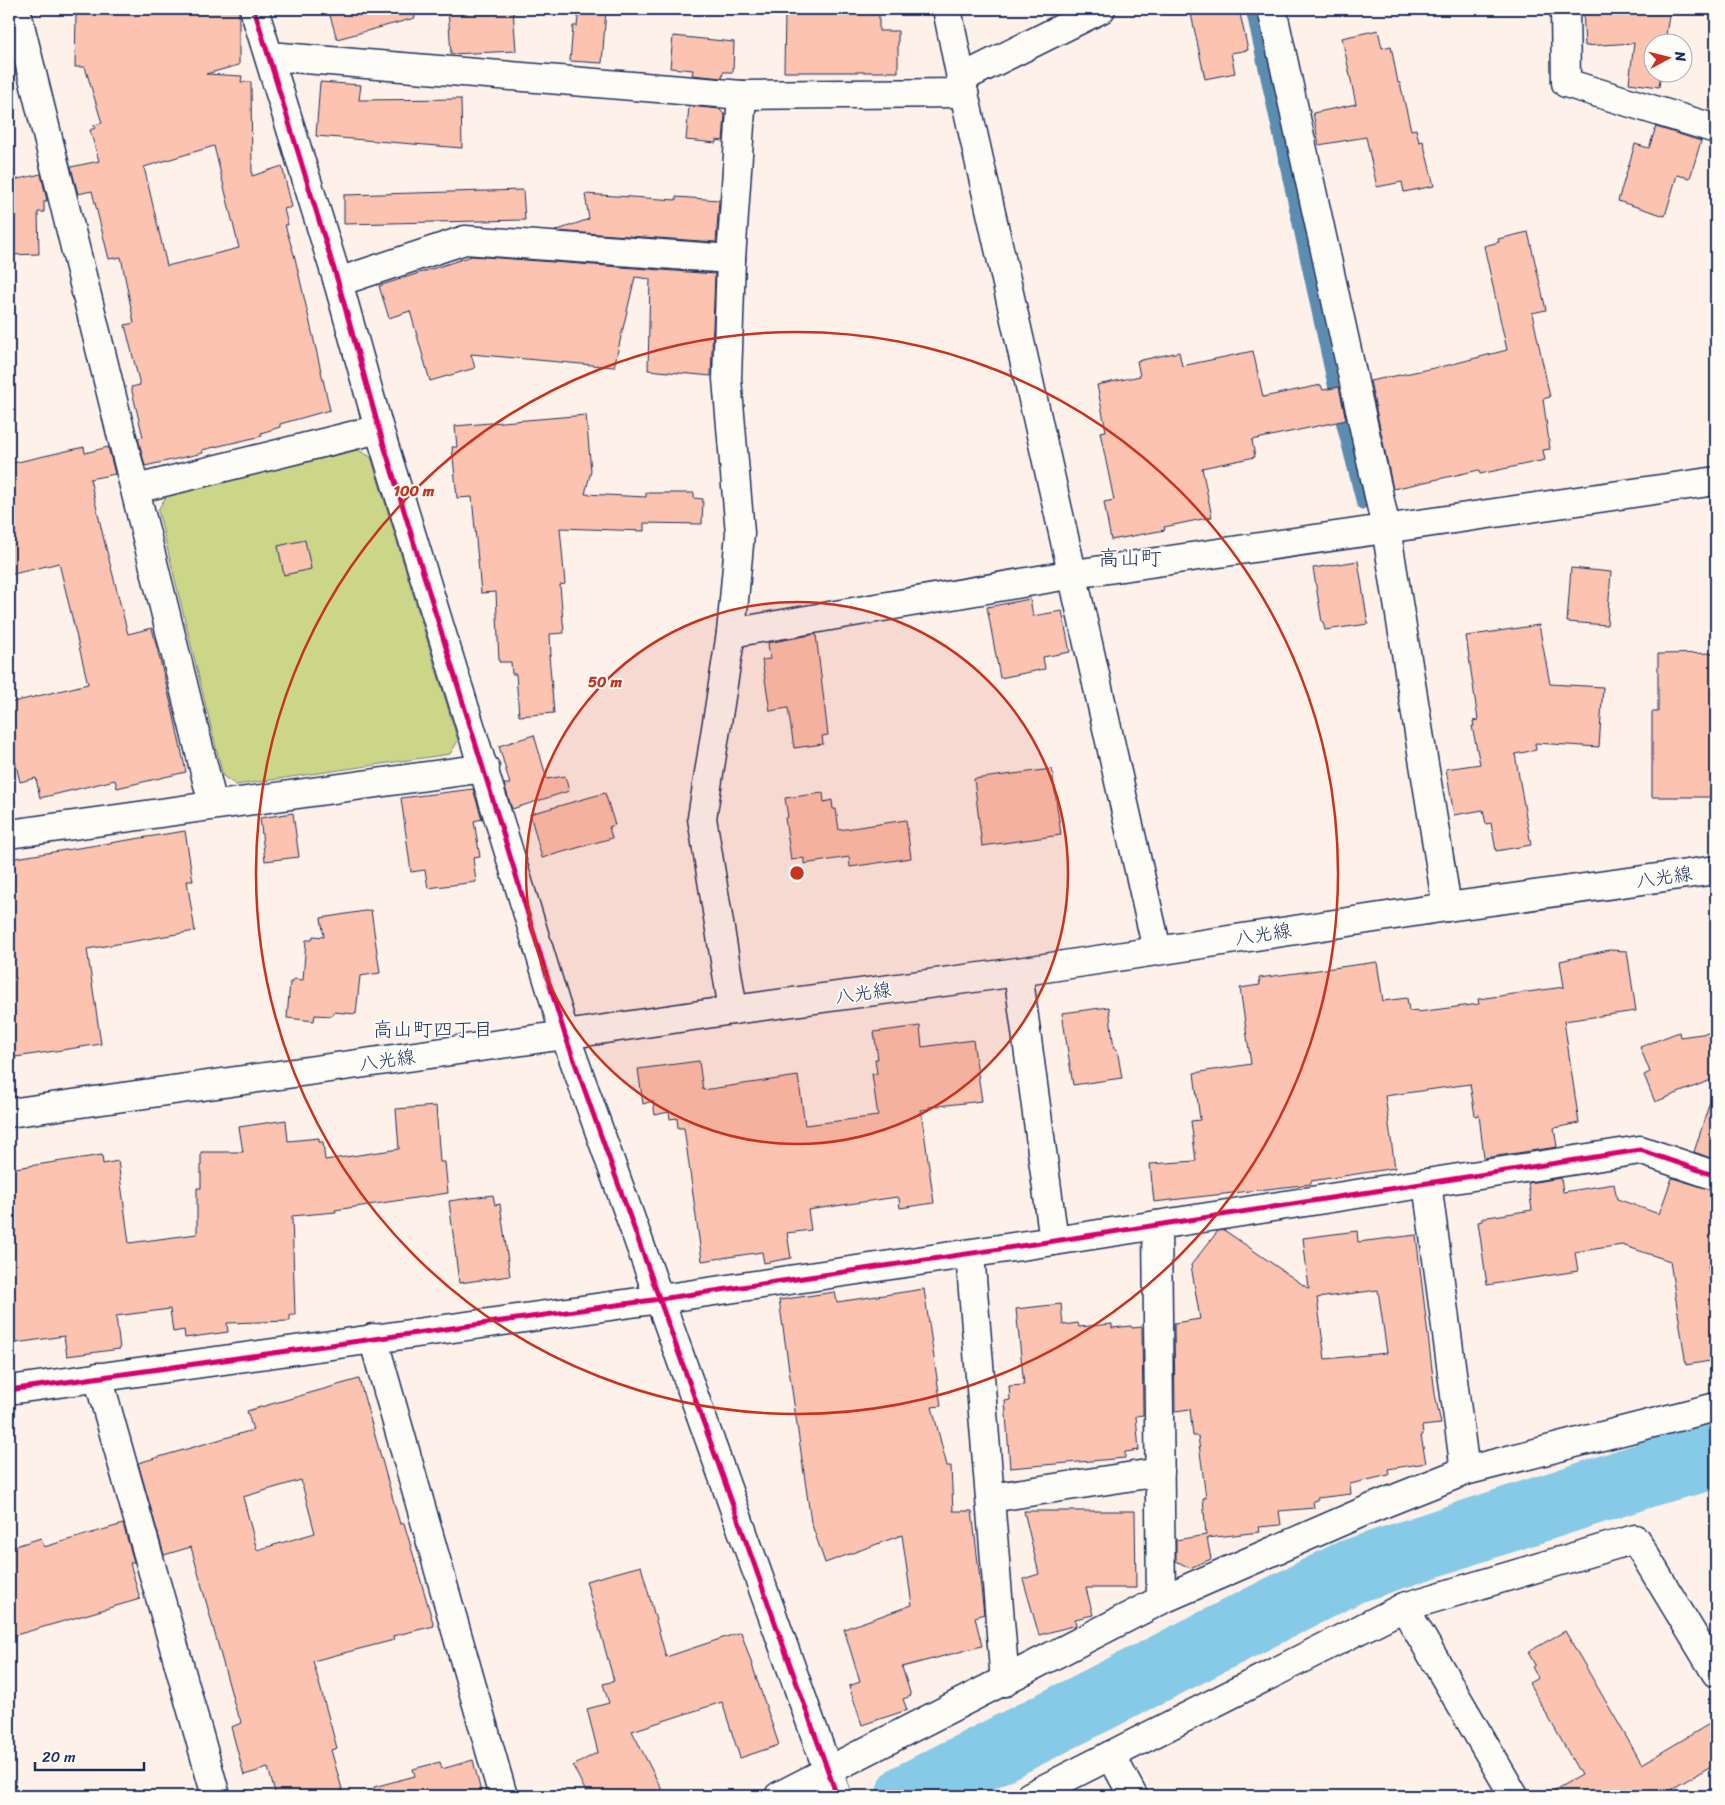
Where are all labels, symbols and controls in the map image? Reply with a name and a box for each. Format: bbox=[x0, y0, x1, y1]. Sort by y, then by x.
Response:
north arrow bbox=[1642, 32, 1692, 82]
text: N bbox=[1667, 49, 1693, 63]
text: 100 m bbox=[394, 478, 435, 504]
district label: 高山町 bbox=[1099, 539, 1162, 577]
text: 50 m bbox=[588, 669, 623, 695]
street label: 八光線 bbox=[1633, 857, 1695, 897]
centre of rings bbox=[788, 864, 806, 882]
street label: 八光線 bbox=[1232, 913, 1294, 955]
street label: 八光線 bbox=[832, 973, 894, 1013]
district label: 高山町四丁目 bbox=[373, 1012, 493, 1047]
street label: 八光線 bbox=[356, 1040, 418, 1080]
scale bar bbox=[35, 1740, 144, 1772]
text: 20 m bbox=[42, 1744, 76, 1770]

